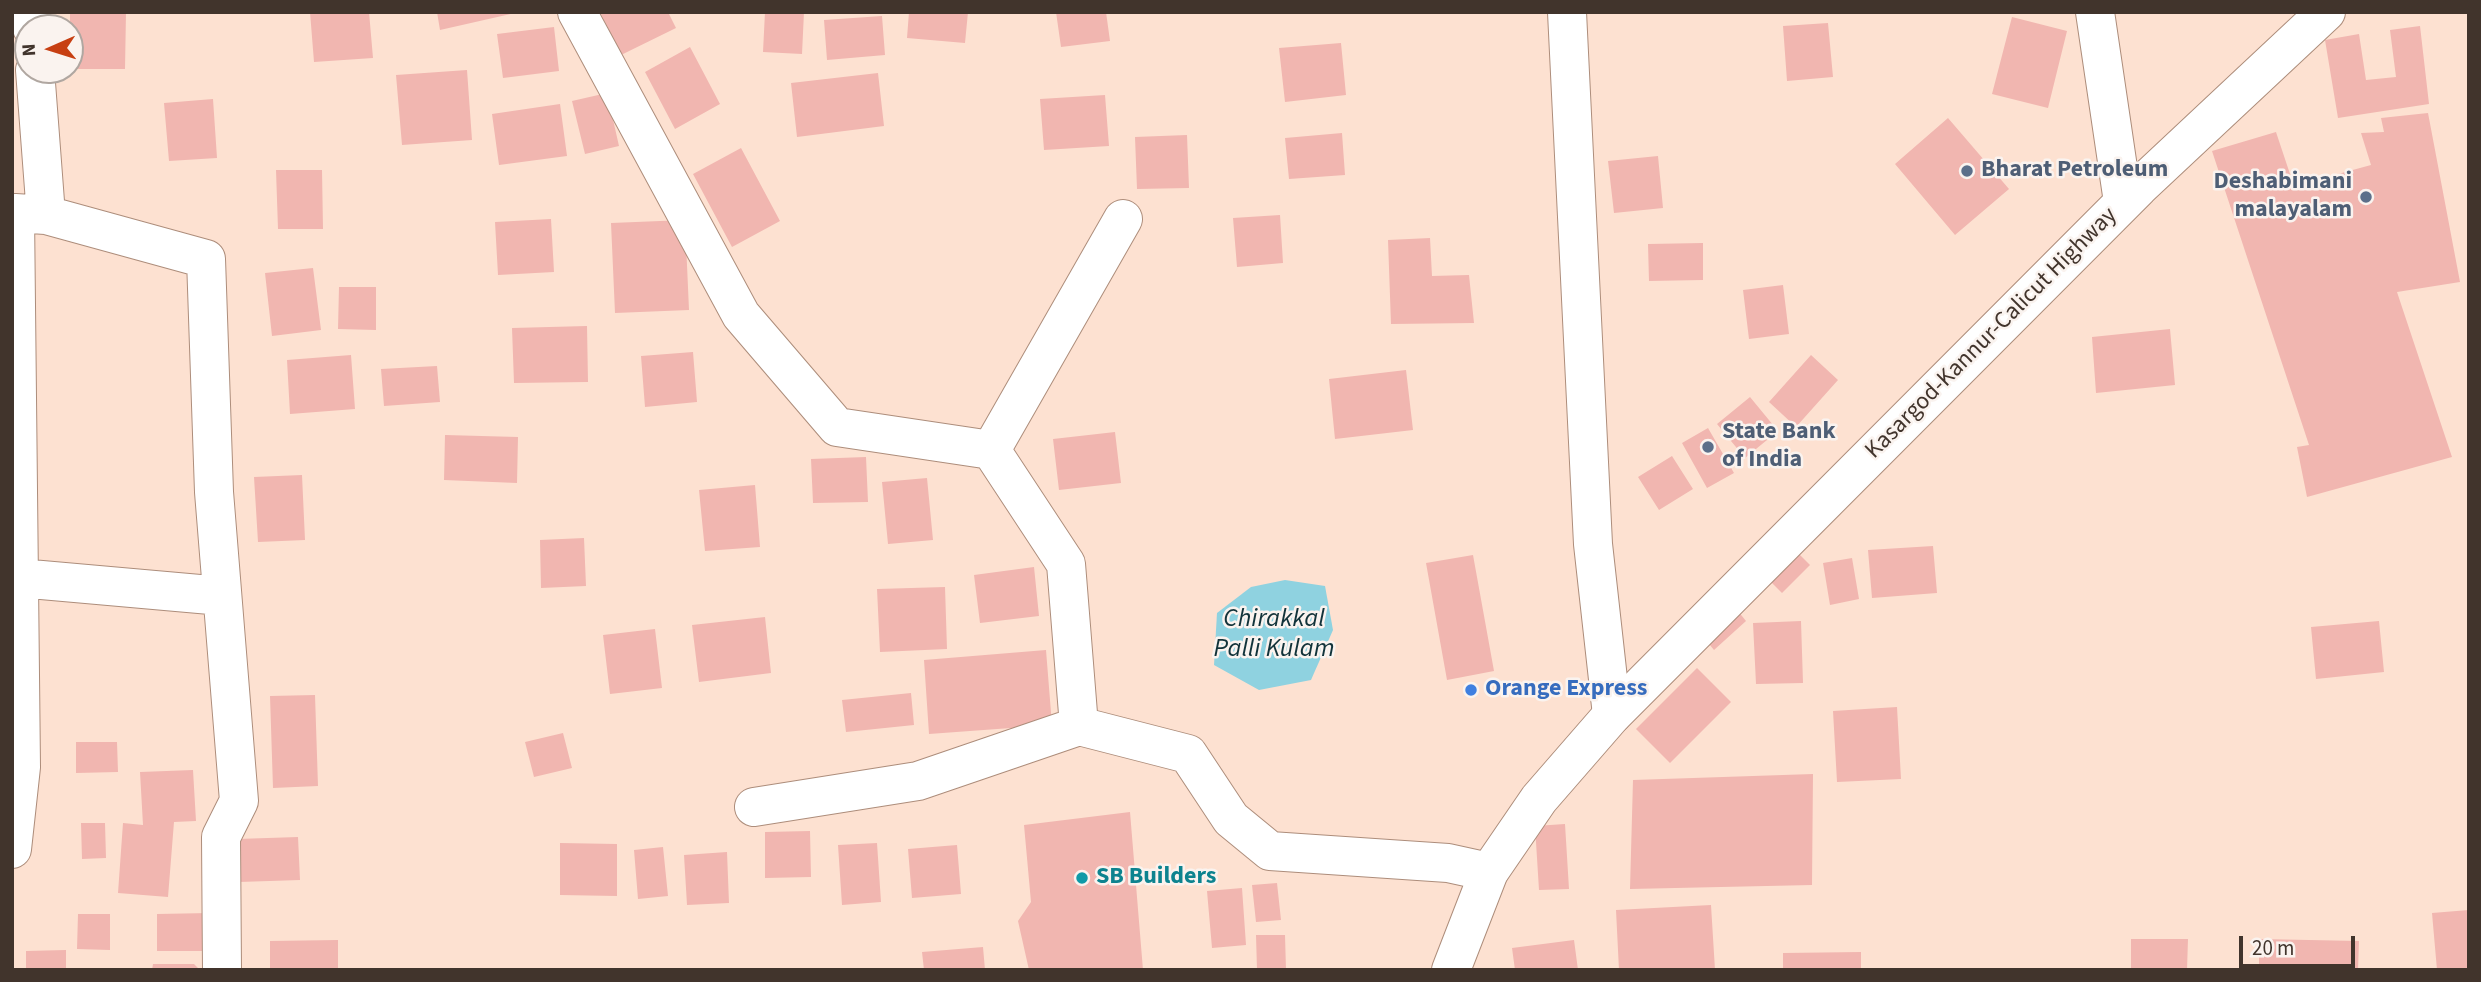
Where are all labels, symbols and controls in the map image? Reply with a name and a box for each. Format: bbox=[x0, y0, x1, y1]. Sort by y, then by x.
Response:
north arrow bbox=[14, 14, 84, 84]
text: N bbox=[16, 43, 43, 57]
place label: Bharat Petroleum bbox=[1981, 157, 2168, 185]
marker: Bharat Petroleum bbox=[1959, 163, 1975, 179]
place label: Deshabimani malayalam bbox=[2213, 169, 2352, 225]
marker: Deshabimani malayalam bbox=[2358, 189, 2374, 205]
street label: Kasargod-Kannur-Calicut Highway bbox=[1860, 202, 2124, 466]
place label: State Bank of India bbox=[1722, 419, 1836, 475]
marker: State Bank of India bbox=[1700, 439, 1716, 455]
water label: Chirakkal Palli Kulam bbox=[1214, 604, 1334, 666]
place label: Orange Express bbox=[1485, 676, 1647, 704]
marker: Orange Express bbox=[1463, 682, 1479, 698]
place label: SB Builders bbox=[1096, 864, 1216, 892]
marker: SB Builders bbox=[1074, 870, 1090, 886]
scale bar bbox=[2243, 922, 2358, 966]
text: 20 m bbox=[2252, 933, 2294, 963]

